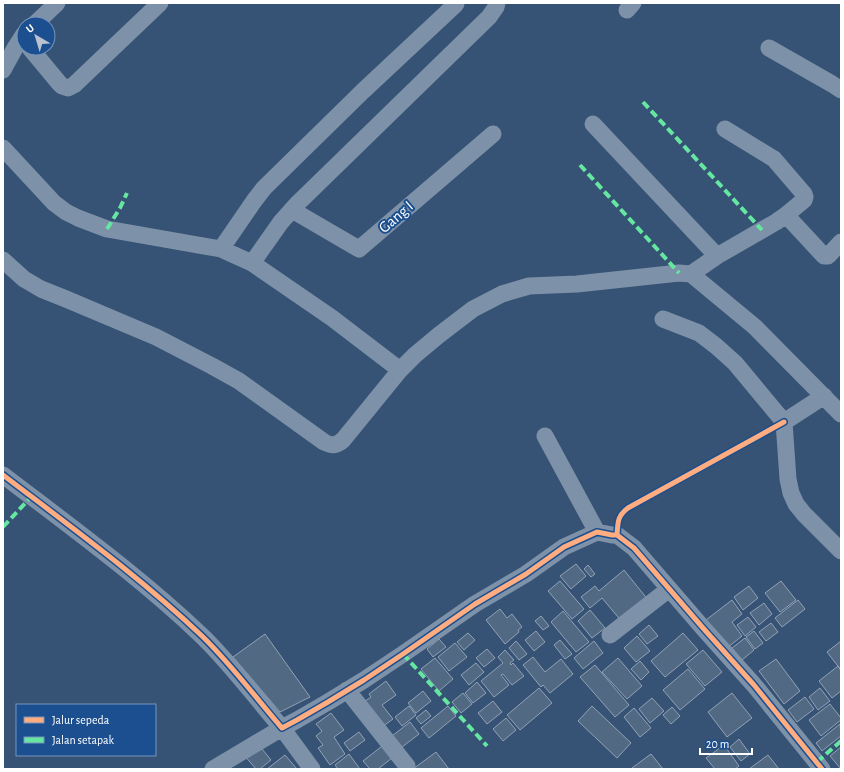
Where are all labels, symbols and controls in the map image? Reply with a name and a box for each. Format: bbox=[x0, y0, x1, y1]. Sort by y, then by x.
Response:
north arrow bbox=[16, 16, 56, 56]
text: U bbox=[24, 22, 36, 35]
street label: Gang I bbox=[376, 198, 416, 236]
legend bbox=[16, 704, 156, 756]
text: Jalur sepeda bbox=[52, 714, 110, 726]
scale bar bbox=[700, 730, 752, 756]
text: Jalan setapak bbox=[52, 734, 115, 746]
text: 20 m bbox=[706, 738, 729, 750]

